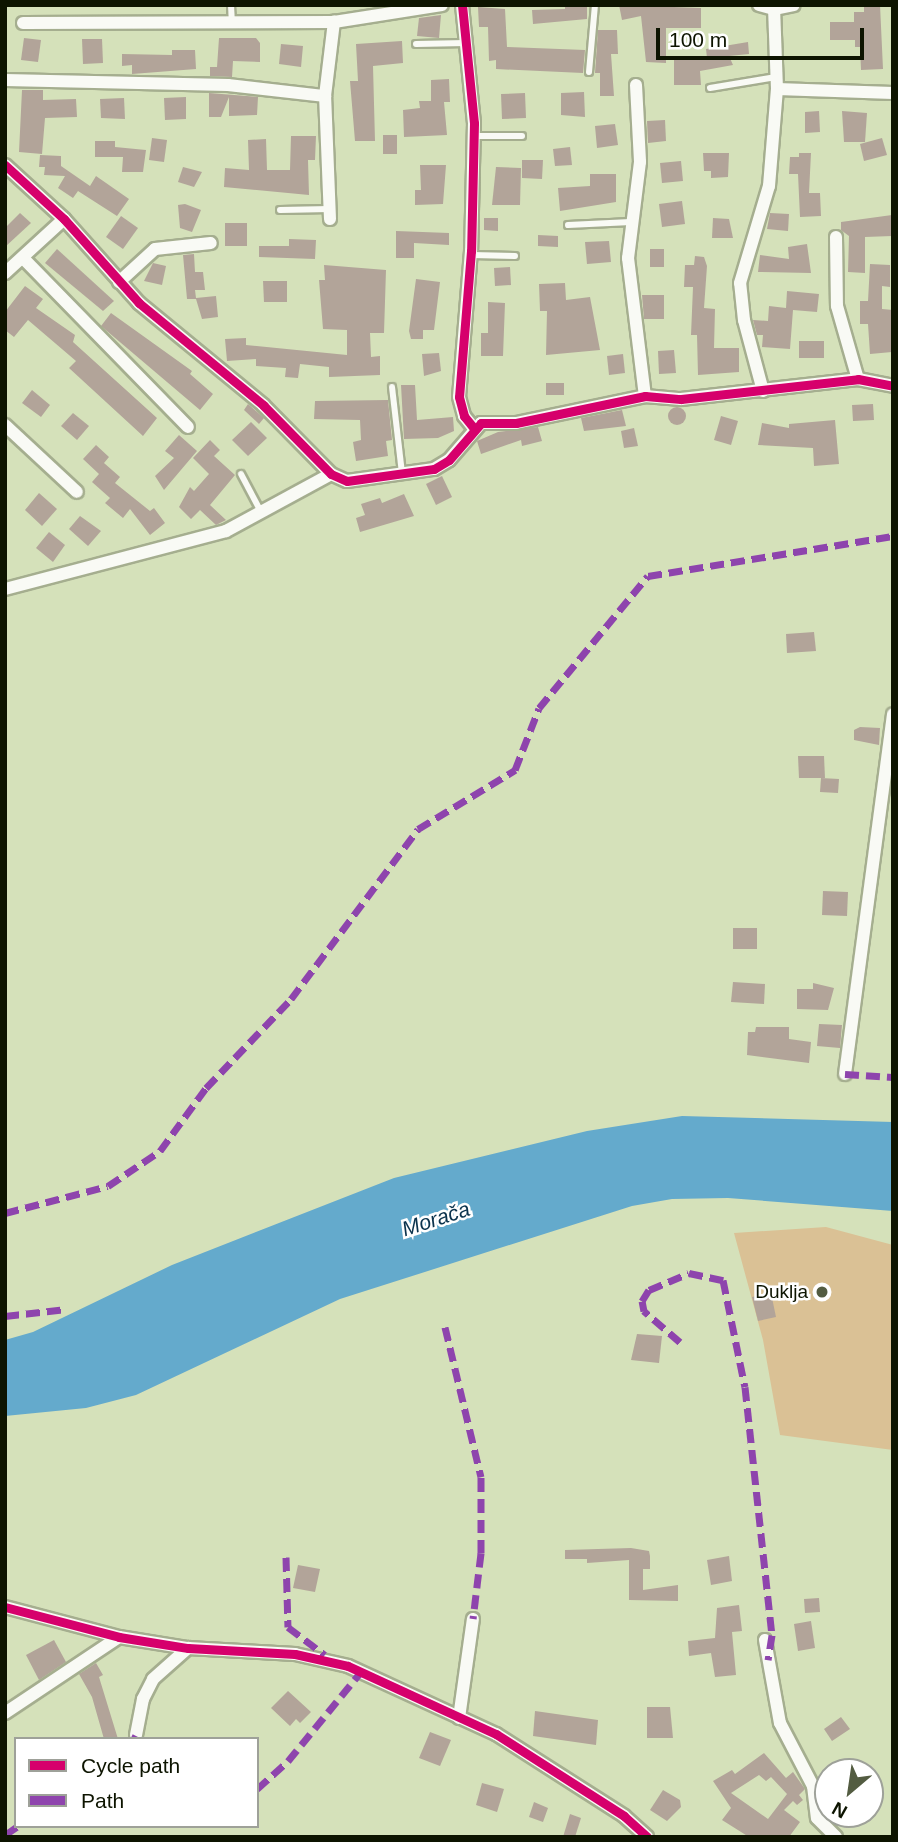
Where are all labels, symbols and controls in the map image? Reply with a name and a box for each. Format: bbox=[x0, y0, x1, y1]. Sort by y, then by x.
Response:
scale bar bbox=[660, 14, 868, 58]
text: 100 m bbox=[669, 28, 727, 51]
water label: Morača bbox=[399, 1196, 473, 1242]
place label: Duklja bbox=[755, 1281, 808, 1303]
marker: Duklja bbox=[814, 1284, 830, 1300]
legend bbox=[14, 1737, 259, 1828]
text: Cycle path bbox=[81, 1754, 180, 1777]
north arrow bbox=[814, 1758, 884, 1828]
text: Path bbox=[81, 1789, 124, 1812]
text: N bbox=[828, 1798, 851, 1823]

